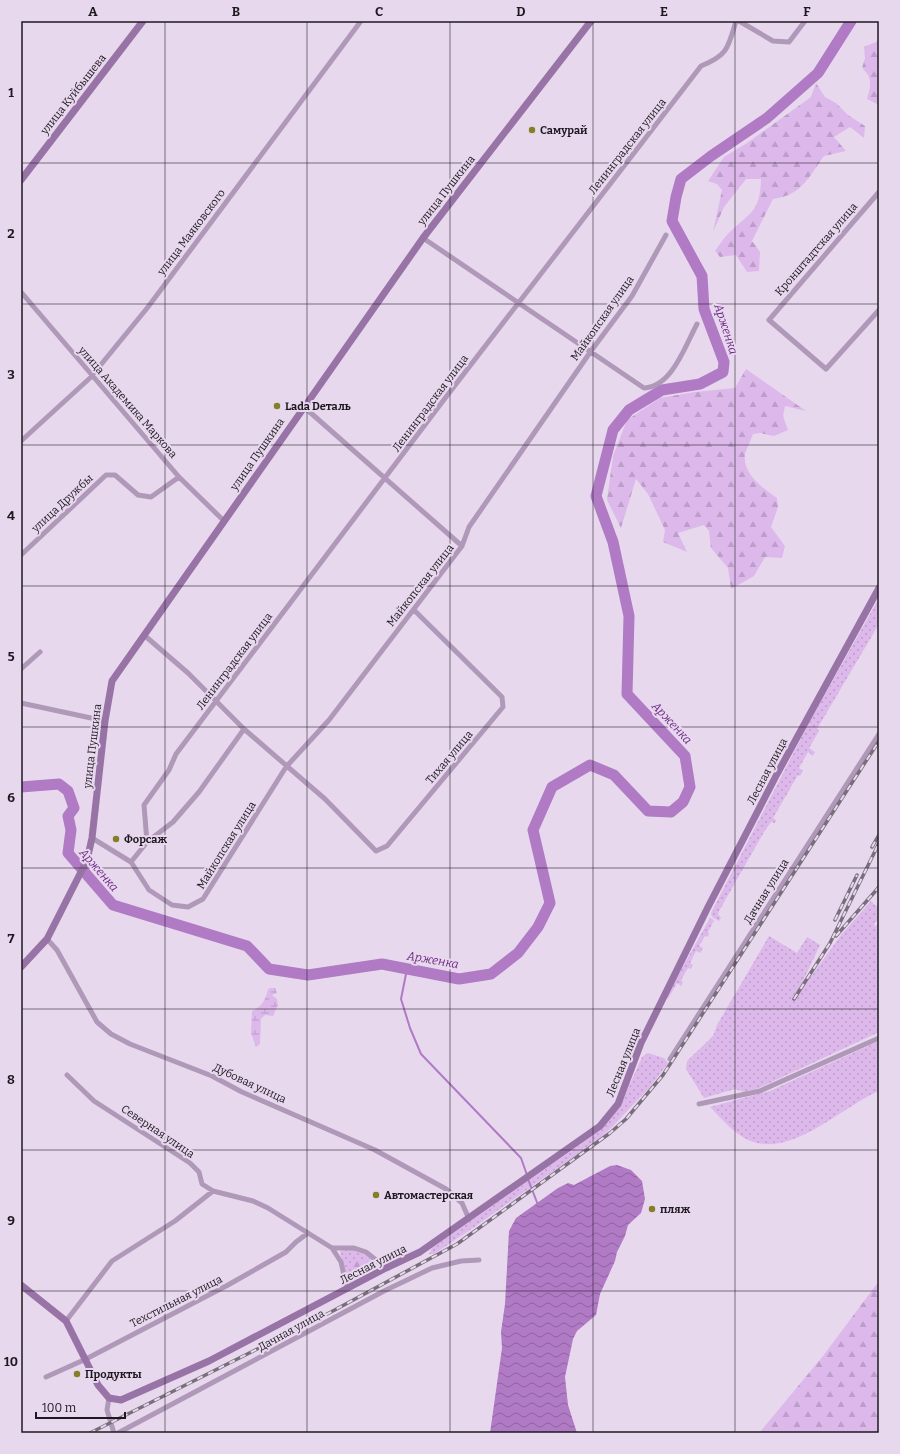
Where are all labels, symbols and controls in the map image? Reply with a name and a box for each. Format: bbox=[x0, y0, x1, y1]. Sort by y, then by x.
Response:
text: A bbox=[88, 4, 98, 19]
text: B bbox=[232, 4, 240, 19]
text: C bbox=[375, 4, 383, 19]
text: D bbox=[516, 4, 526, 19]
text: E bbox=[660, 4, 668, 19]
text: F bbox=[803, 4, 811, 19]
street label: улица Куйбышева bbox=[37, 52, 109, 138]
text: 1 bbox=[8, 85, 14, 100]
street label: Ленинградская улица bbox=[586, 96, 669, 197]
place label: Самурай bbox=[540, 124, 588, 137]
marker: Самурай bbox=[527, 125, 537, 135]
street label: улица Пушкина bbox=[414, 153, 478, 229]
street label: улица Маяковского bbox=[154, 187, 228, 279]
street label: Кронштадтская улица bbox=[772, 200, 860, 299]
text: 2 bbox=[7, 226, 15, 241]
street label: Майкопская улица bbox=[568, 273, 637, 363]
water label: Арженка bbox=[711, 301, 741, 356]
street label: улица Академика Маркова bbox=[75, 343, 180, 461]
street label: Ленинградская улица bbox=[390, 352, 471, 454]
text: 3 bbox=[7, 367, 15, 382]
place label: Lada Dеталь bbox=[285, 400, 351, 413]
marker: Lada Dеталь bbox=[272, 401, 282, 411]
street label: улица Пушкина bbox=[227, 416, 287, 494]
street label: улица Дружбы bbox=[28, 472, 96, 536]
text: 4 bbox=[7, 508, 15, 523]
street label: Майкопская улица bbox=[384, 542, 457, 629]
street label: Ленинградская улица bbox=[194, 610, 275, 712]
text: 5 bbox=[7, 649, 15, 664]
water label: Арженка bbox=[648, 698, 695, 747]
street label: улица Пушкина bbox=[81, 703, 104, 790]
street label: Тихая улица bbox=[423, 728, 476, 787]
street label: Лесная улица bbox=[745, 736, 790, 807]
text: 6 bbox=[7, 790, 15, 805]
street label: Майкопская улица bbox=[194, 799, 259, 892]
place label: Форсаж bbox=[124, 833, 168, 846]
marker: Форсаж bbox=[111, 834, 121, 844]
water label: Арженка bbox=[76, 845, 121, 894]
street label: Дачная улица bbox=[741, 857, 791, 926]
text: 7 bbox=[8, 931, 15, 946]
water label: Арженка bbox=[405, 948, 460, 971]
street label: Лесная улица bbox=[604, 1026, 643, 1099]
street label: Дубовая улица bbox=[211, 1061, 288, 1106]
text: 8 bbox=[7, 1072, 15, 1087]
street label: Северная улица bbox=[119, 1102, 197, 1161]
place label: Автомастерская bbox=[384, 1189, 474, 1202]
marker: Автомастерская bbox=[371, 1190, 381, 1200]
place label: пляж bbox=[660, 1203, 691, 1216]
marker: пляж bbox=[647, 1204, 657, 1214]
text: 9 bbox=[7, 1213, 15, 1228]
street label: Лесная улица bbox=[338, 1242, 409, 1287]
street label: Техстильная улица bbox=[128, 1273, 224, 1330]
street label: Дачная улица bbox=[256, 1307, 327, 1354]
text: 10 bbox=[4, 1354, 18, 1369]
place label: Продукты bbox=[85, 1368, 142, 1381]
marker: Продукты bbox=[72, 1369, 82, 1379]
scale bar bbox=[36, 1394, 125, 1420]
text: 100 m bbox=[42, 1401, 77, 1415]

